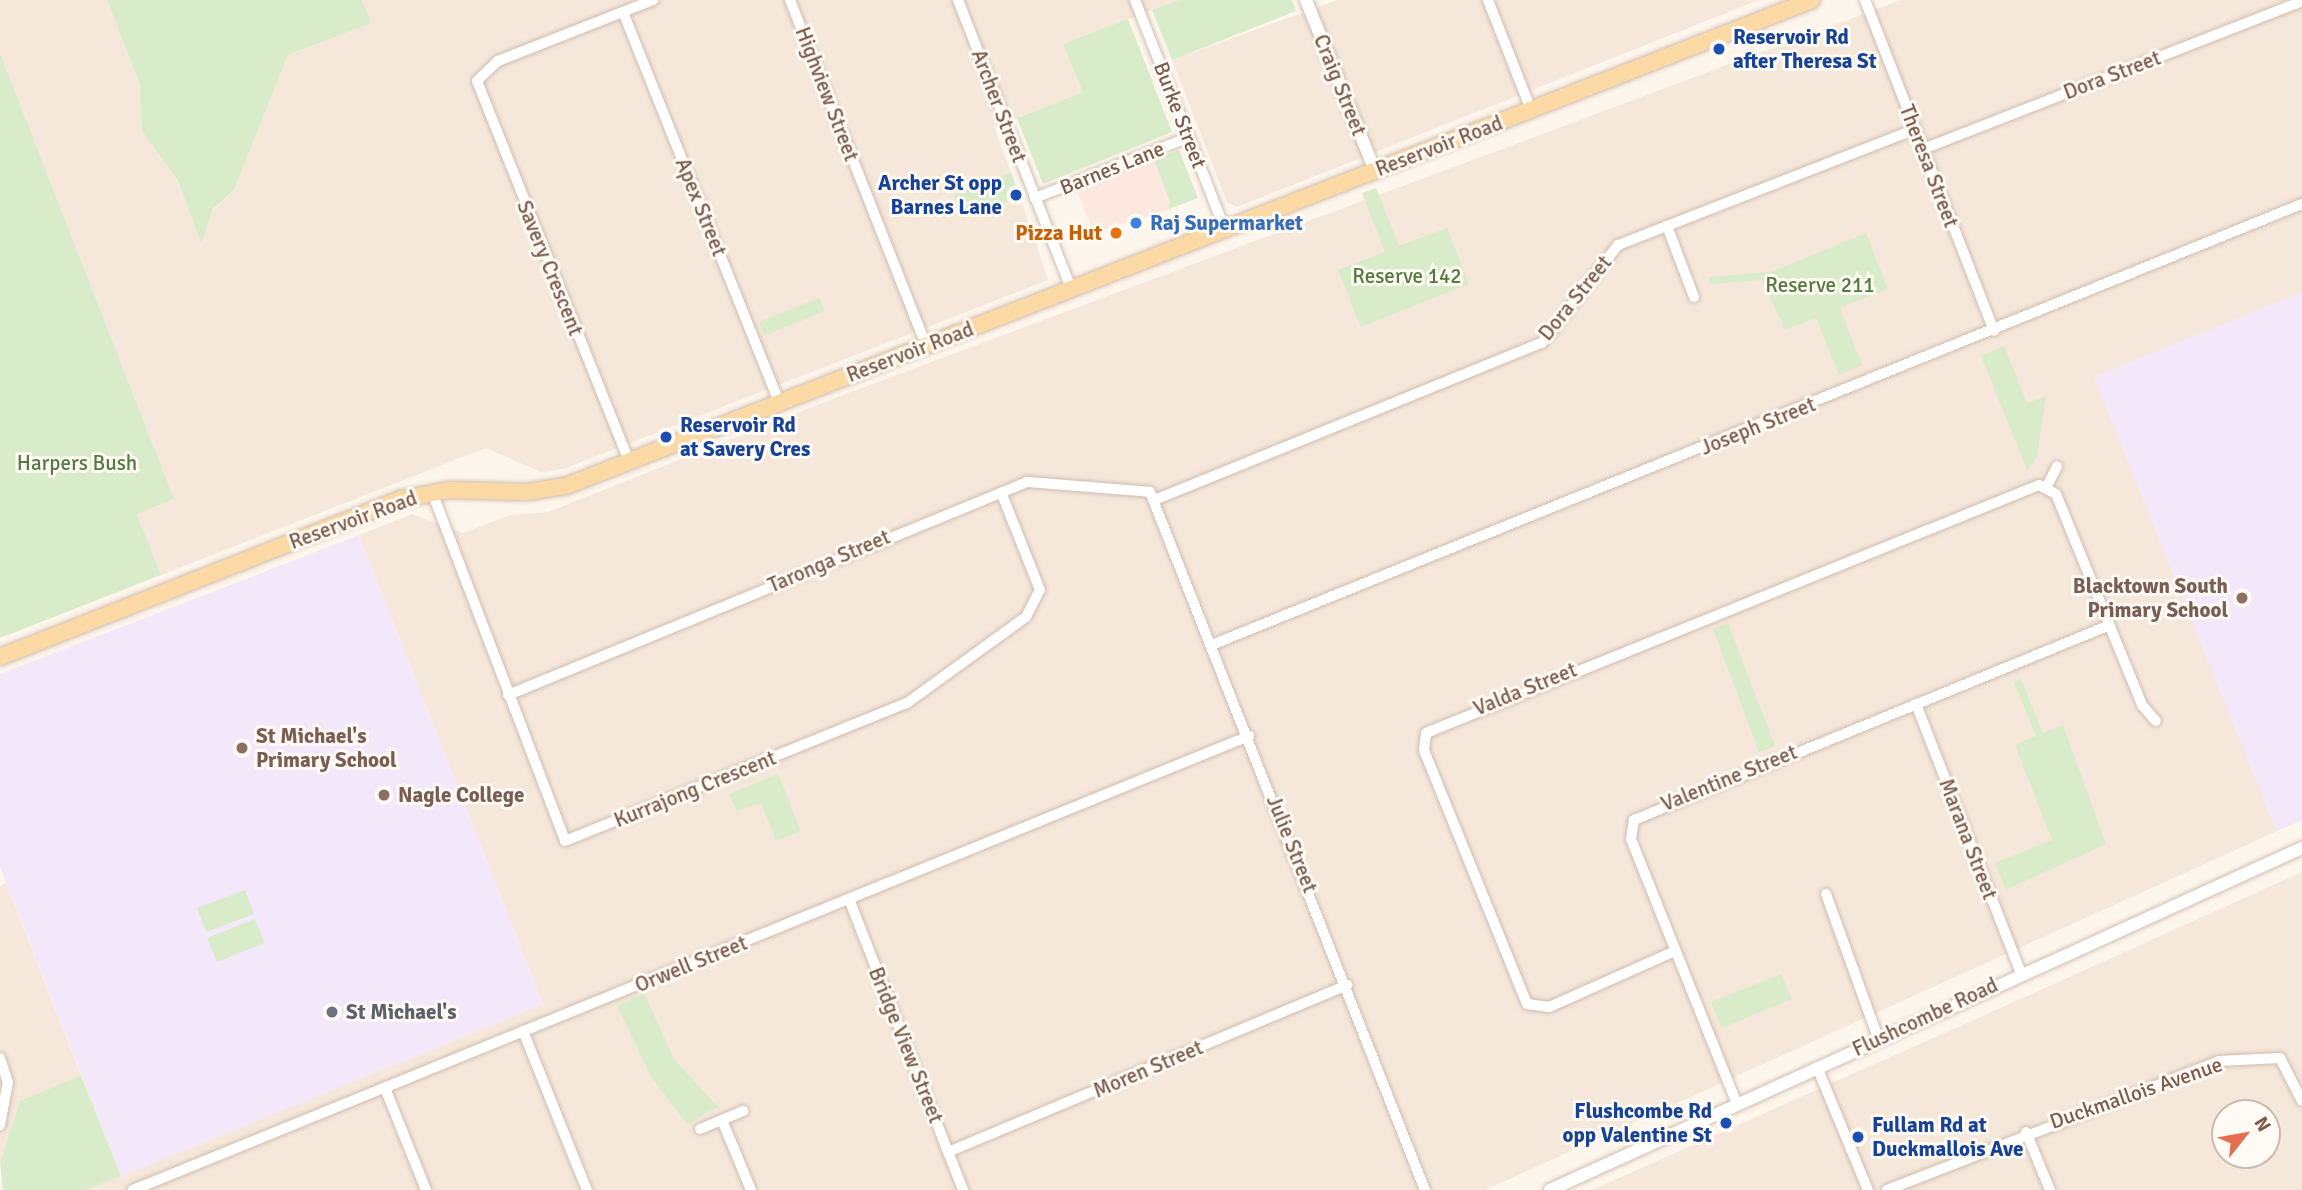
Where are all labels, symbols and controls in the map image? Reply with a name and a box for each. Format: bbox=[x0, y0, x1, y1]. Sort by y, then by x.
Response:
street label: Highview Street bbox=[790, 23, 864, 165]
place label: Reservoir Rd after Theresa St bbox=[1733, 24, 1877, 74]
street label: Craig Street bbox=[1308, 31, 1372, 139]
marker: Reservoir Rd after Theresa St bbox=[1711, 41, 1727, 57]
street label: Dora Street bbox=[2060, 45, 2164, 105]
street label: Archer Street bbox=[966, 46, 1032, 166]
street label: Burke Street bbox=[1148, 58, 1212, 172]
street label: Theresa Street bbox=[1894, 101, 1964, 231]
street label: Reservoir Road bbox=[1372, 110, 1506, 182]
street label: Barnes Lane bbox=[1056, 136, 1168, 200]
street label: Apex Street bbox=[670, 154, 732, 260]
place label: Archer St opp Barnes Lane bbox=[878, 170, 1002, 220]
marker: Archer St opp Barnes Lane bbox=[1008, 187, 1024, 203]
street label: Savery Crescent bbox=[511, 197, 589, 339]
place label: Raj Supermarket bbox=[1150, 210, 1303, 236]
marker: Raj Supermarket bbox=[1128, 215, 1144, 231]
place label: Pizza Hut bbox=[1015, 220, 1102, 246]
marker: Pizza Hut bbox=[1108, 225, 1124, 241]
street label: Dora Street bbox=[1533, 250, 1617, 346]
park label: Reserve 142 bbox=[1352, 263, 1462, 289]
park label: Reserve 211 bbox=[1765, 272, 1875, 298]
street label: Reservoir Road bbox=[843, 316, 977, 388]
street label: Joseph Street bbox=[1697, 391, 1819, 461]
place label: Reservoir Rd at Savery Cres bbox=[680, 412, 810, 462]
marker: Reservoir Rd at Savery Cres bbox=[658, 429, 674, 445]
park label: Harpers Bush bbox=[17, 450, 137, 476]
street label: Reservoir Road bbox=[286, 485, 420, 555]
street label: Taronga Street bbox=[764, 524, 894, 598]
place label: Blacktown South Primary School bbox=[2073, 573, 2228, 623]
marker: Blacktown South Primary School bbox=[2234, 590, 2250, 606]
street label: Valda Street bbox=[1470, 657, 1580, 721]
place label: St Michael's Primary School bbox=[256, 723, 397, 773]
street label: Valentine Street bbox=[1657, 739, 1801, 817]
marker: St Michael's Primary School bbox=[234, 740, 250, 756]
street label: Kurrajong Crescent bbox=[610, 745, 780, 833]
street label: Marana Street bbox=[1933, 775, 2003, 903]
place label: Nagle College bbox=[398, 782, 524, 808]
marker: Nagle College bbox=[376, 787, 392, 803]
street label: Julie Street bbox=[1261, 792, 1323, 896]
street label: Orwell Street bbox=[631, 930, 751, 998]
street label: Bridge View Street bbox=[863, 963, 949, 1127]
street label: Flushcombe Road bbox=[1848, 972, 2002, 1062]
place label: St Michael's bbox=[346, 999, 457, 1025]
marker: St Michael's bbox=[324, 1004, 340, 1020]
street label: Moren Street bbox=[1089, 1035, 1207, 1103]
street label: Duckmallois Avenue bbox=[2046, 1052, 2226, 1134]
place label: Flushcombe Rd opp Valentine St bbox=[1563, 1098, 1712, 1148]
north arrow bbox=[2211, 1099, 2281, 1169]
place label: Fullam Rd at Duckmallois Ave bbox=[1872, 1112, 2023, 1162]
text: N bbox=[2249, 1112, 2276, 1136]
marker: Flushcombe Rd opp Valentine St bbox=[1718, 1115, 1734, 1131]
marker: Fullam Rd at Duckmallois Ave bbox=[1850, 1129, 1866, 1145]

